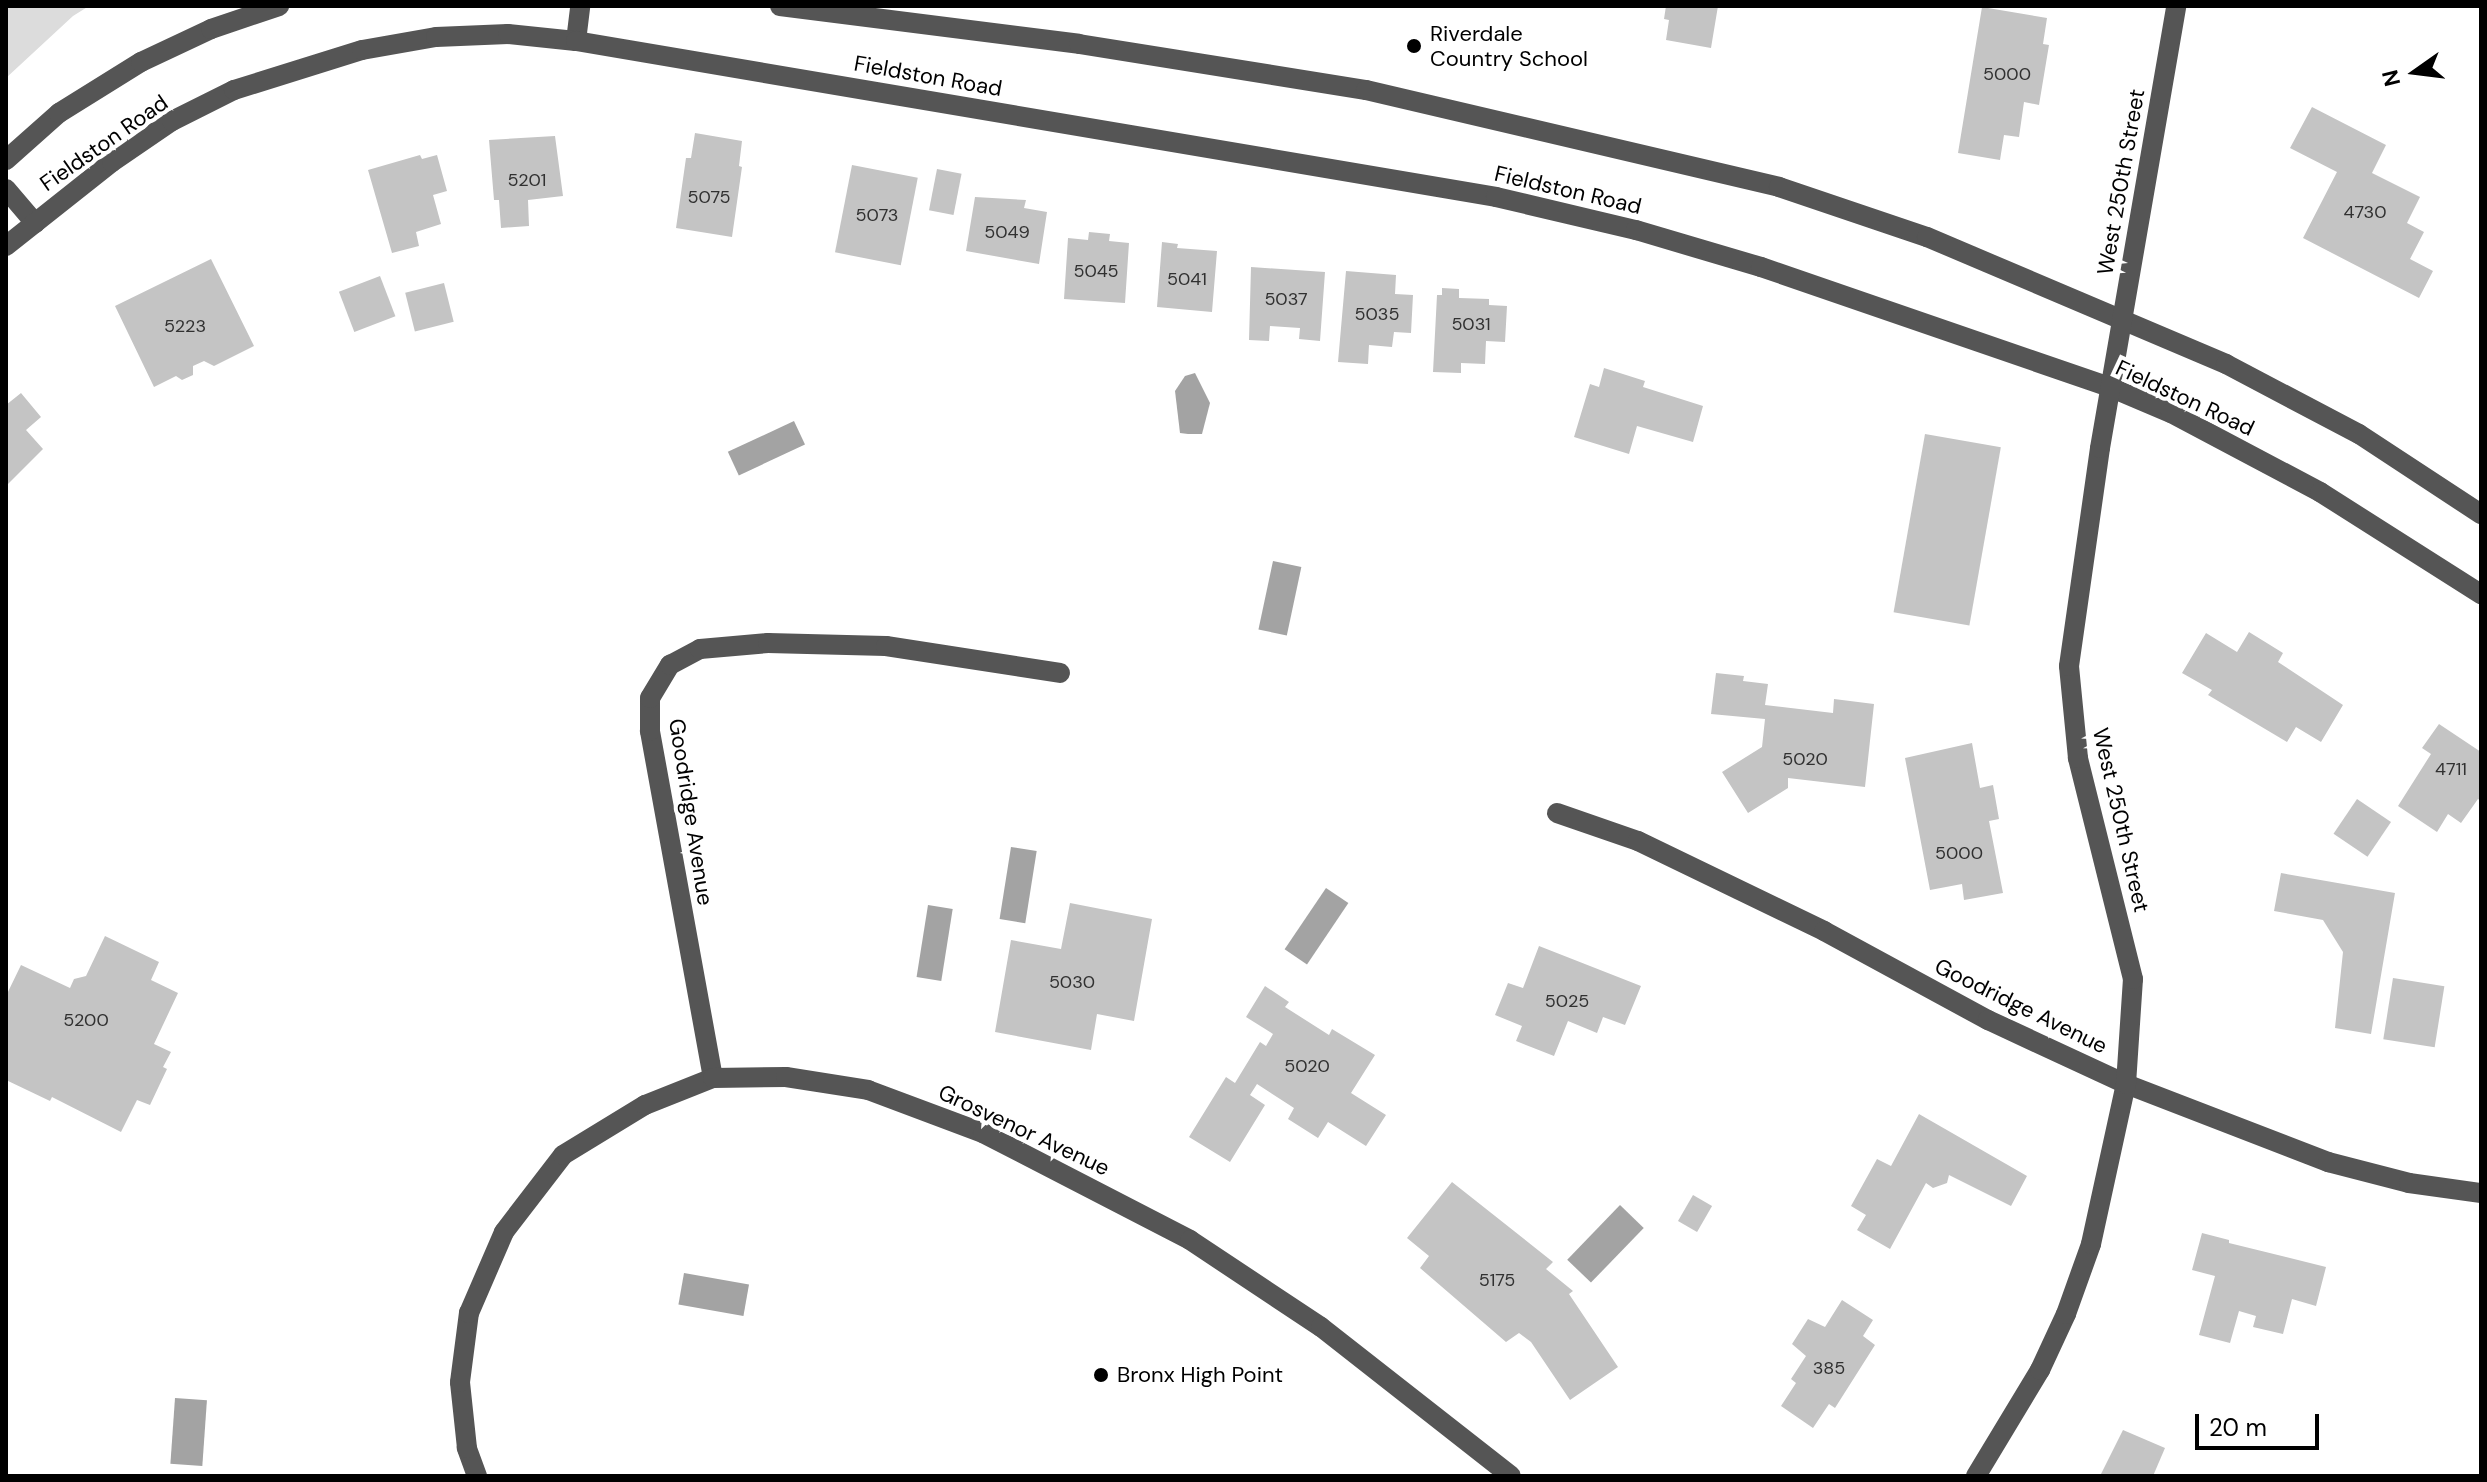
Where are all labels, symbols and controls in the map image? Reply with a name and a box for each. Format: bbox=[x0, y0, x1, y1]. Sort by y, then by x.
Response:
place label: Riverdale Country School bbox=[1430, 20, 1588, 72]
north arrow bbox=[2375, 32, 2455, 112]
marker: Riverdale Country School bbox=[1405, 37, 1423, 55]
street label: Fieldston Road bbox=[852, 50, 1004, 102]
house number: 5000 bbox=[1983, 63, 2031, 85]
text: N bbox=[2375, 67, 2407, 89]
street label: West 250th Street bbox=[2092, 87, 2150, 277]
street label: Fieldston Road bbox=[35, 89, 173, 197]
street label: Fieldston Road bbox=[1492, 160, 1644, 220]
house number: 5201 bbox=[508, 169, 546, 191]
house number: 5075 bbox=[687, 186, 731, 208]
house number: 4730 bbox=[2343, 201, 2387, 223]
house number: 5073 bbox=[856, 204, 898, 226]
house number: 5049 bbox=[984, 221, 1030, 243]
house number: 5045 bbox=[1073, 260, 1119, 282]
house number: 5041 bbox=[1167, 268, 1207, 290]
house number: 5037 bbox=[1264, 288, 1308, 310]
house number: 5035 bbox=[1355, 303, 1399, 325]
house number: 5031 bbox=[1451, 313, 1491, 335]
house number: 5223 bbox=[164, 315, 206, 337]
street label: Fieldston Road bbox=[2112, 354, 2258, 442]
street label: Goodridge Avenue bbox=[663, 717, 719, 907]
street label: West 250th Street bbox=[2087, 725, 2155, 915]
house number: 5020 bbox=[1782, 748, 1828, 770]
house number: 4711 bbox=[2435, 758, 2467, 780]
house number: 5000 bbox=[1935, 842, 1983, 864]
street label: Goodridge Avenue bbox=[1930, 953, 2112, 1059]
house number: 5030 bbox=[1049, 971, 1095, 993]
house number: 5025 bbox=[1545, 990, 1589, 1012]
house number: 5200 bbox=[63, 1009, 109, 1031]
house number: 5020 bbox=[1284, 1055, 1330, 1077]
street label: Grosvenor Avenue bbox=[934, 1079, 1114, 1181]
house number: 5175 bbox=[1479, 1269, 1515, 1291]
house number: 385 bbox=[1813, 1357, 1845, 1379]
place label: Bronx High Point bbox=[1117, 1362, 1283, 1388]
marker: Bronx High Point bbox=[1092, 1366, 1110, 1384]
scale bar bbox=[2199, 1398, 2323, 1448]
text: 20 m bbox=[2209, 1412, 2267, 1443]

